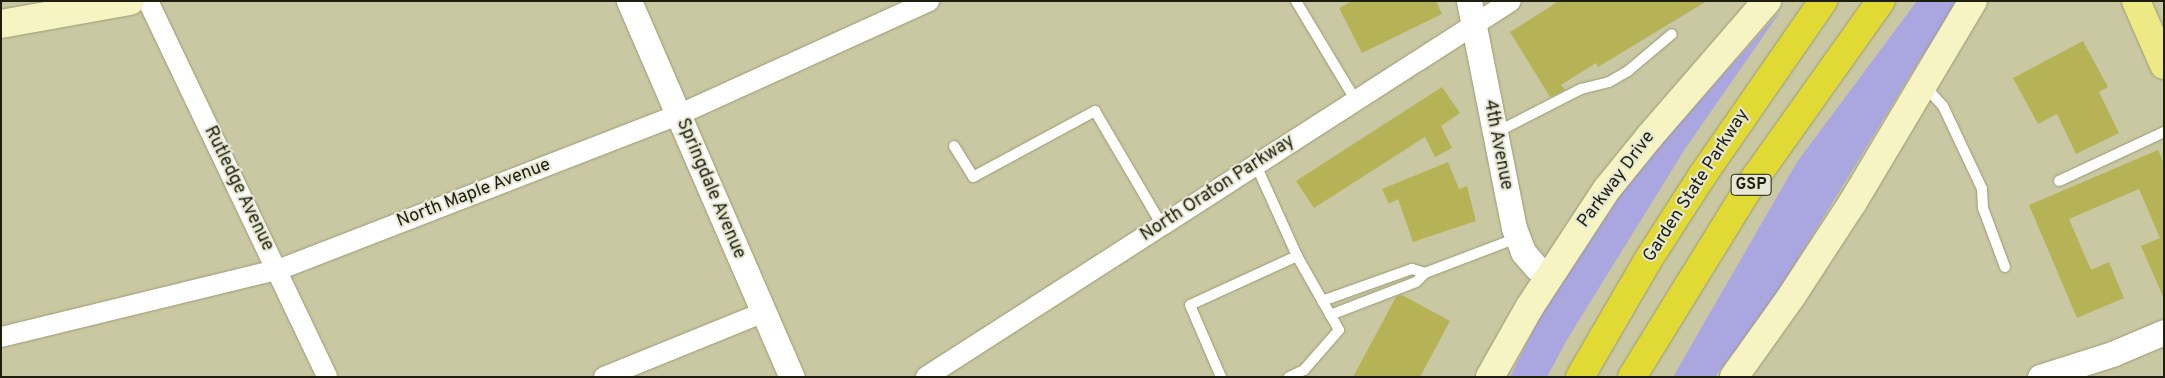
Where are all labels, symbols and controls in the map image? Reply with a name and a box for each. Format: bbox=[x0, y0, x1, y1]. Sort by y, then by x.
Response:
street label: 4th Avenue bbox=[1478, 98, 1516, 192]
street label: Garden State Parkway bbox=[1639, 105, 1755, 267]
street label: Springdale Avenue bbox=[671, 115, 749, 263]
street label: Rutledge Avenue bbox=[198, 123, 278, 255]
street label: Parkway Drive bbox=[1574, 127, 1660, 233]
street label: North Oraton Parkway bbox=[1137, 131, 1299, 247]
street label: North Maple Avenue bbox=[394, 155, 554, 233]
road number: GSP bbox=[1730, 172, 1772, 198]

